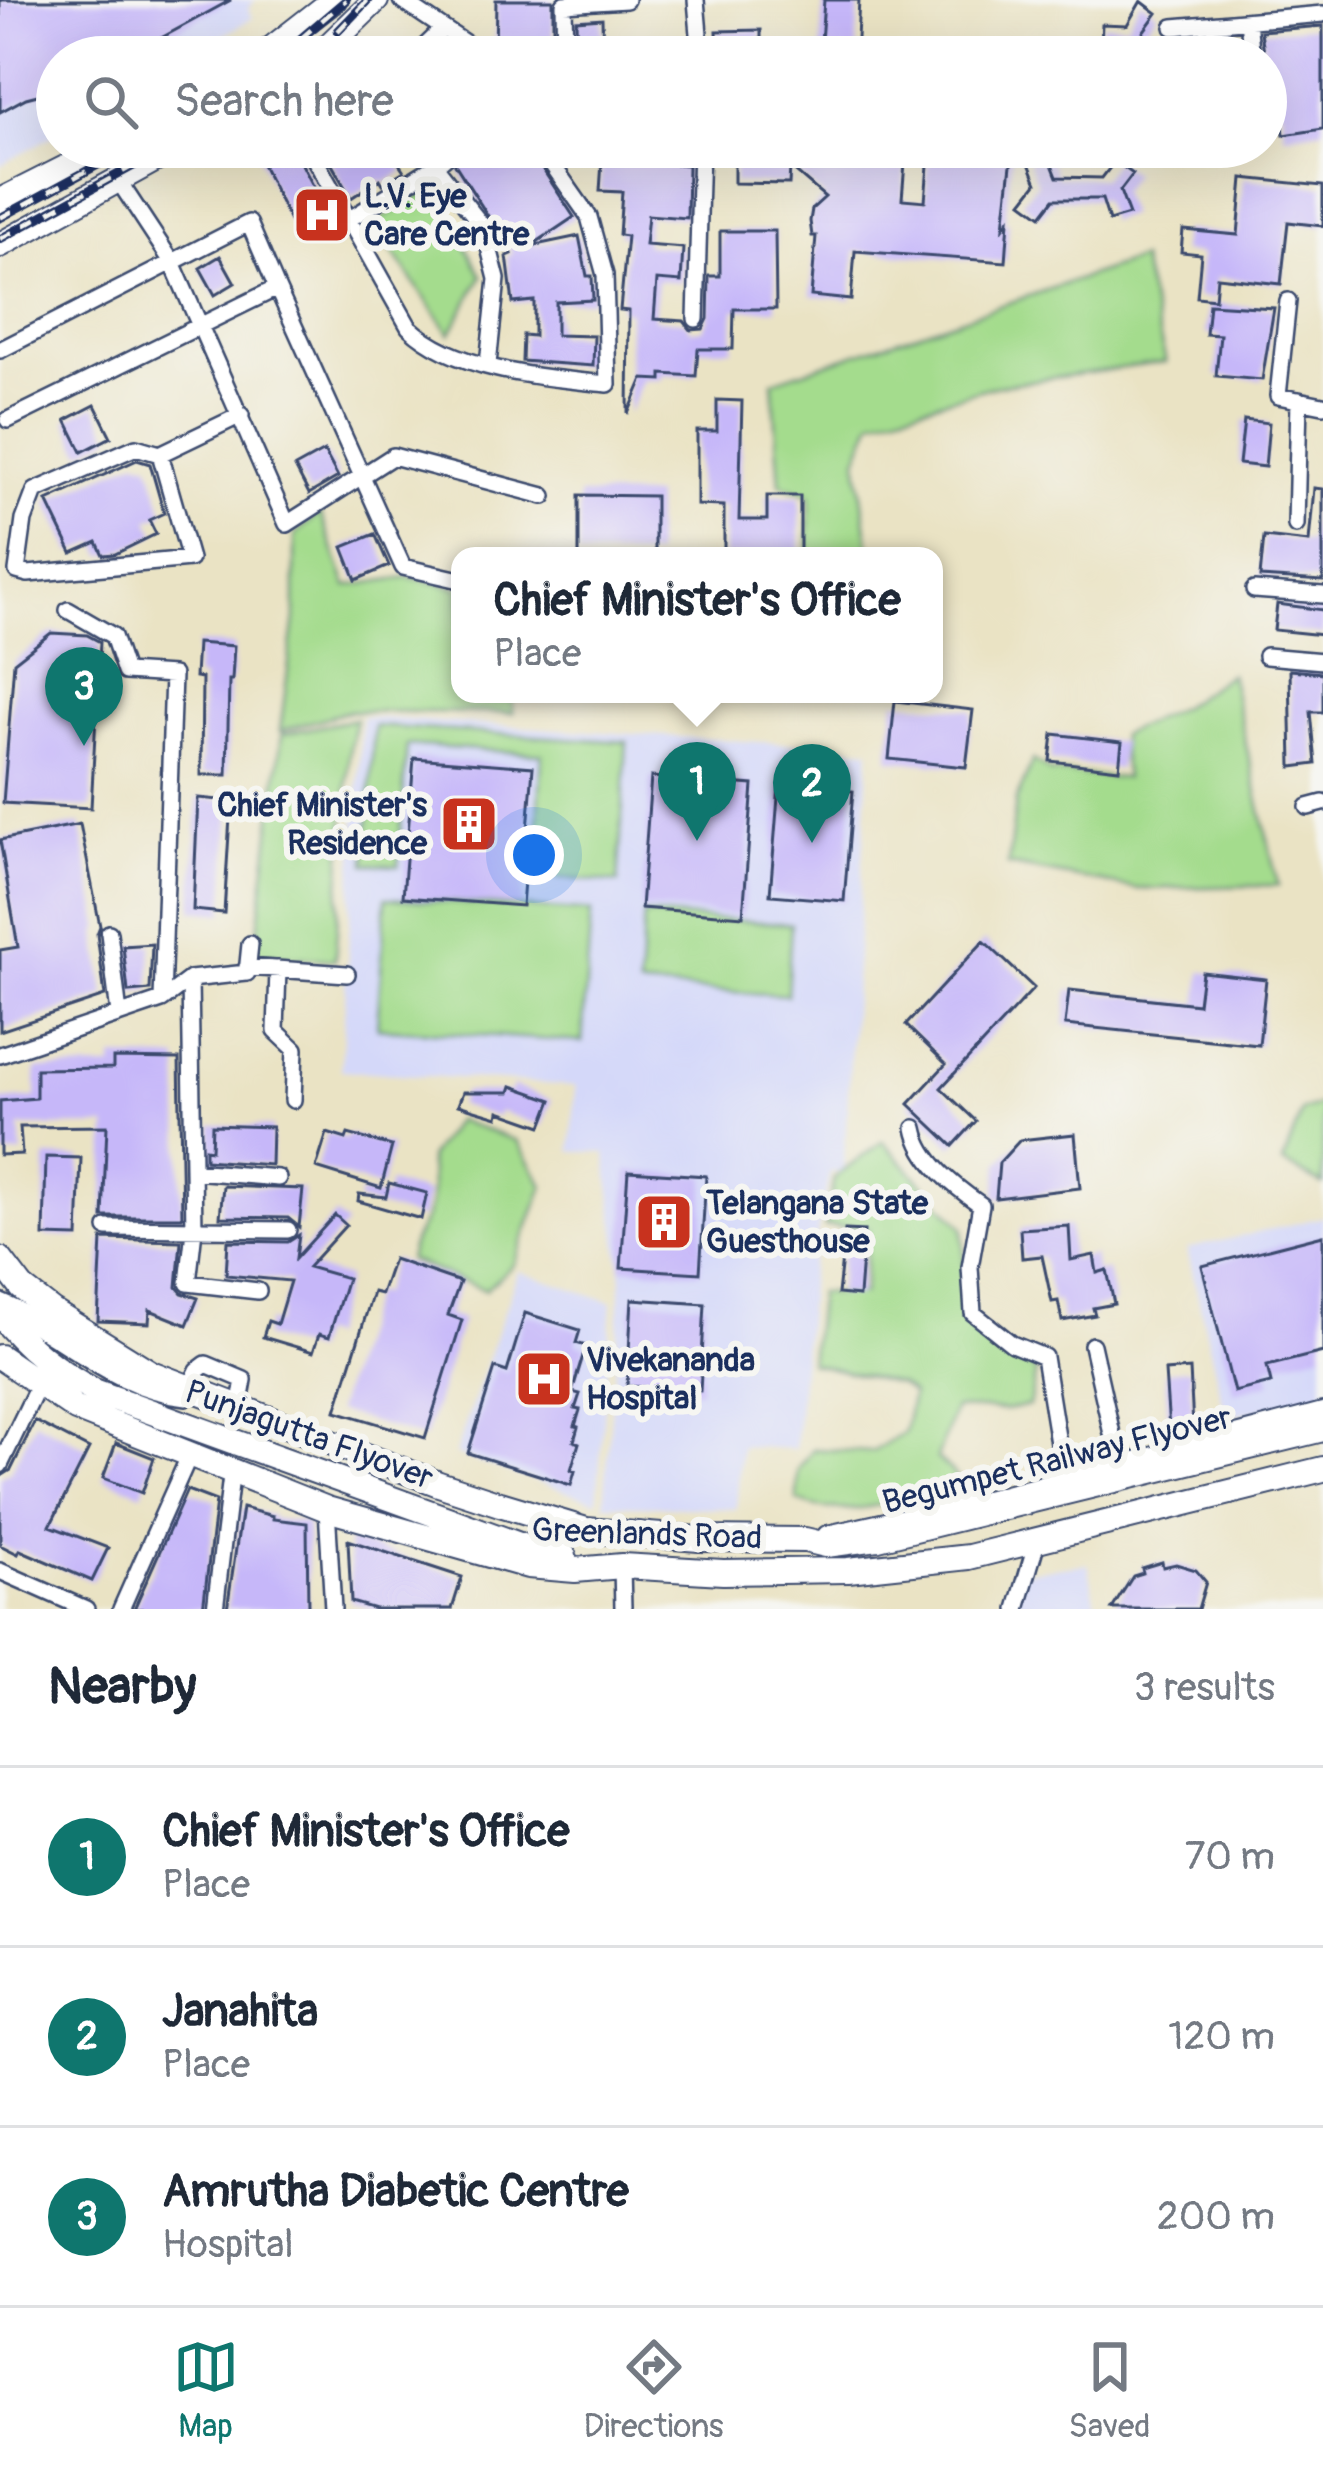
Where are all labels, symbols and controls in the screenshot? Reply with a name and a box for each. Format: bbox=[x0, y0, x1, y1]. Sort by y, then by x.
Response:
search box bbox=[36, 36, 1287, 168]
icon: search bbox=[78, 69, 144, 135]
text: Search here bbox=[174, 74, 394, 130]
place label: L.V. Eye Care Centre bbox=[364, 176, 530, 255]
hospital icon: L.V. Eye Care Centre bbox=[291, 184, 353, 246]
popup bbox=[451, 547, 943, 703]
text: Chief Minister's Office bbox=[493, 573, 901, 629]
text: Place bbox=[493, 629, 581, 678]
pin: 3 bbox=[45, 647, 123, 746]
pin: 1 bbox=[658, 742, 736, 841]
pin: 2 bbox=[773, 744, 851, 843]
place label: Chief Minister's Residence bbox=[217, 785, 428, 864]
building icon: Chief Minister's Residence bbox=[438, 793, 500, 855]
your location bbox=[504, 825, 564, 885]
place label: Telangana State Guesthouse bbox=[705, 1183, 929, 1262]
building icon: Telangana State Guesthouse bbox=[633, 1191, 695, 1253]
place label: Vivekananda Hospital bbox=[586, 1340, 755, 1419]
hospital icon: Vivekananda Hospital bbox=[513, 1348, 575, 1410]
street label: Punjagutta Flyover bbox=[179, 1371, 439, 1499]
street label: Begumpet Railway Flyover bbox=[878, 1397, 1236, 1523]
street label: Greenlands Road bbox=[531, 1509, 763, 1559]
text: Nearby bbox=[48, 1655, 196, 1719]
text: 3 results bbox=[1134, 1663, 1275, 1712]
text: Chief Minister's Office bbox=[162, 1804, 569, 1860]
text: 1 bbox=[79, 1832, 95, 1881]
text: 70 m bbox=[1185, 1832, 1275, 1881]
text: Place bbox=[162, 1860, 250, 1909]
text: Janahita bbox=[162, 1984, 318, 2040]
text: 2 bbox=[76, 2012, 98, 2061]
text: 120 m bbox=[1168, 2012, 1275, 2061]
text: Place bbox=[162, 2040, 250, 2089]
text: Amrutha Diabetic Centre bbox=[162, 2164, 629, 2220]
text: 3 bbox=[76, 2192, 98, 2241]
text: 200 m bbox=[1157, 2192, 1275, 2241]
text: Hospital bbox=[162, 2220, 294, 2269]
tab: Map bbox=[173, 2334, 239, 2447]
tab: Directions bbox=[584, 2334, 724, 2447]
tab: Saved bbox=[1069, 2334, 1150, 2447]

